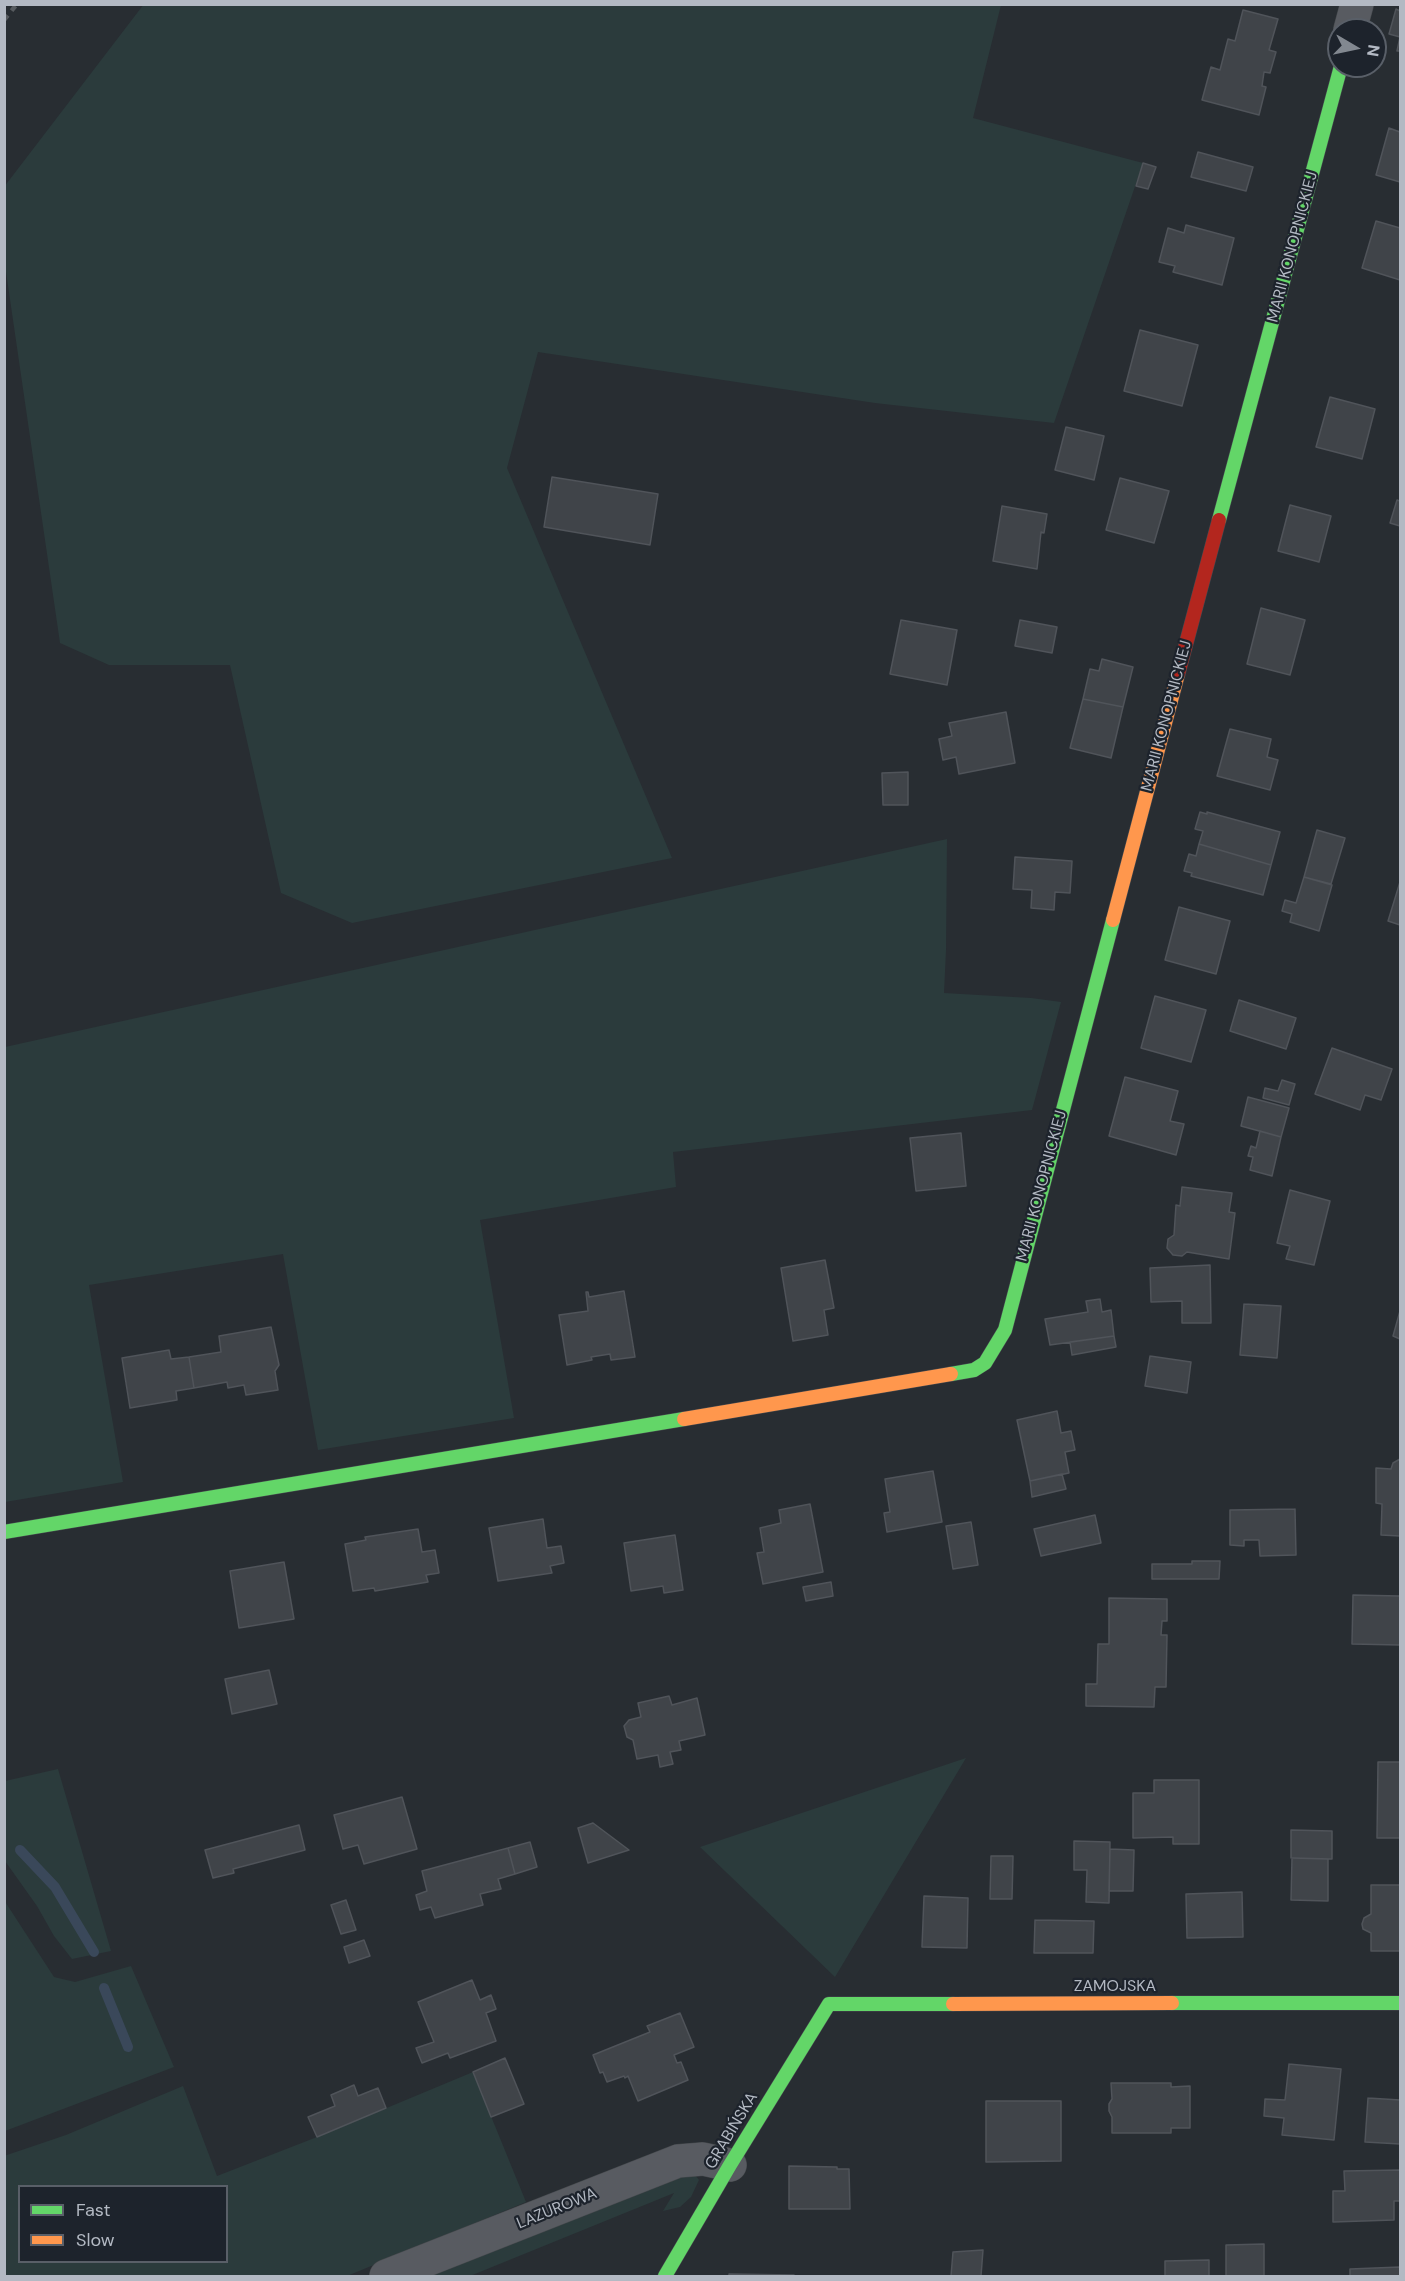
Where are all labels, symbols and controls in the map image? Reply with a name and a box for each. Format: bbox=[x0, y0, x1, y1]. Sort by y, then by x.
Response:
north arrow bbox=[1327, 18, 1387, 78]
text: N bbox=[1362, 43, 1385, 58]
street label: MARII KONOPNICKIEJ bbox=[1264, 169, 1322, 325]
street label: MARII KONOPNICKIEJ bbox=[1138, 638, 1196, 794]
street label: MARII KONOPNICKIEJ bbox=[1013, 1108, 1071, 1264]
street label: ZAMOJSKA bbox=[1074, 1977, 1156, 1997]
street label: GRABIŃSKA bbox=[702, 2089, 762, 2173]
street label: LAZUROWA bbox=[514, 2184, 600, 2234]
legend bbox=[18, 2185, 228, 2263]
text: Fast bbox=[76, 2198, 111, 2222]
text: Slow bbox=[76, 2228, 115, 2252]

